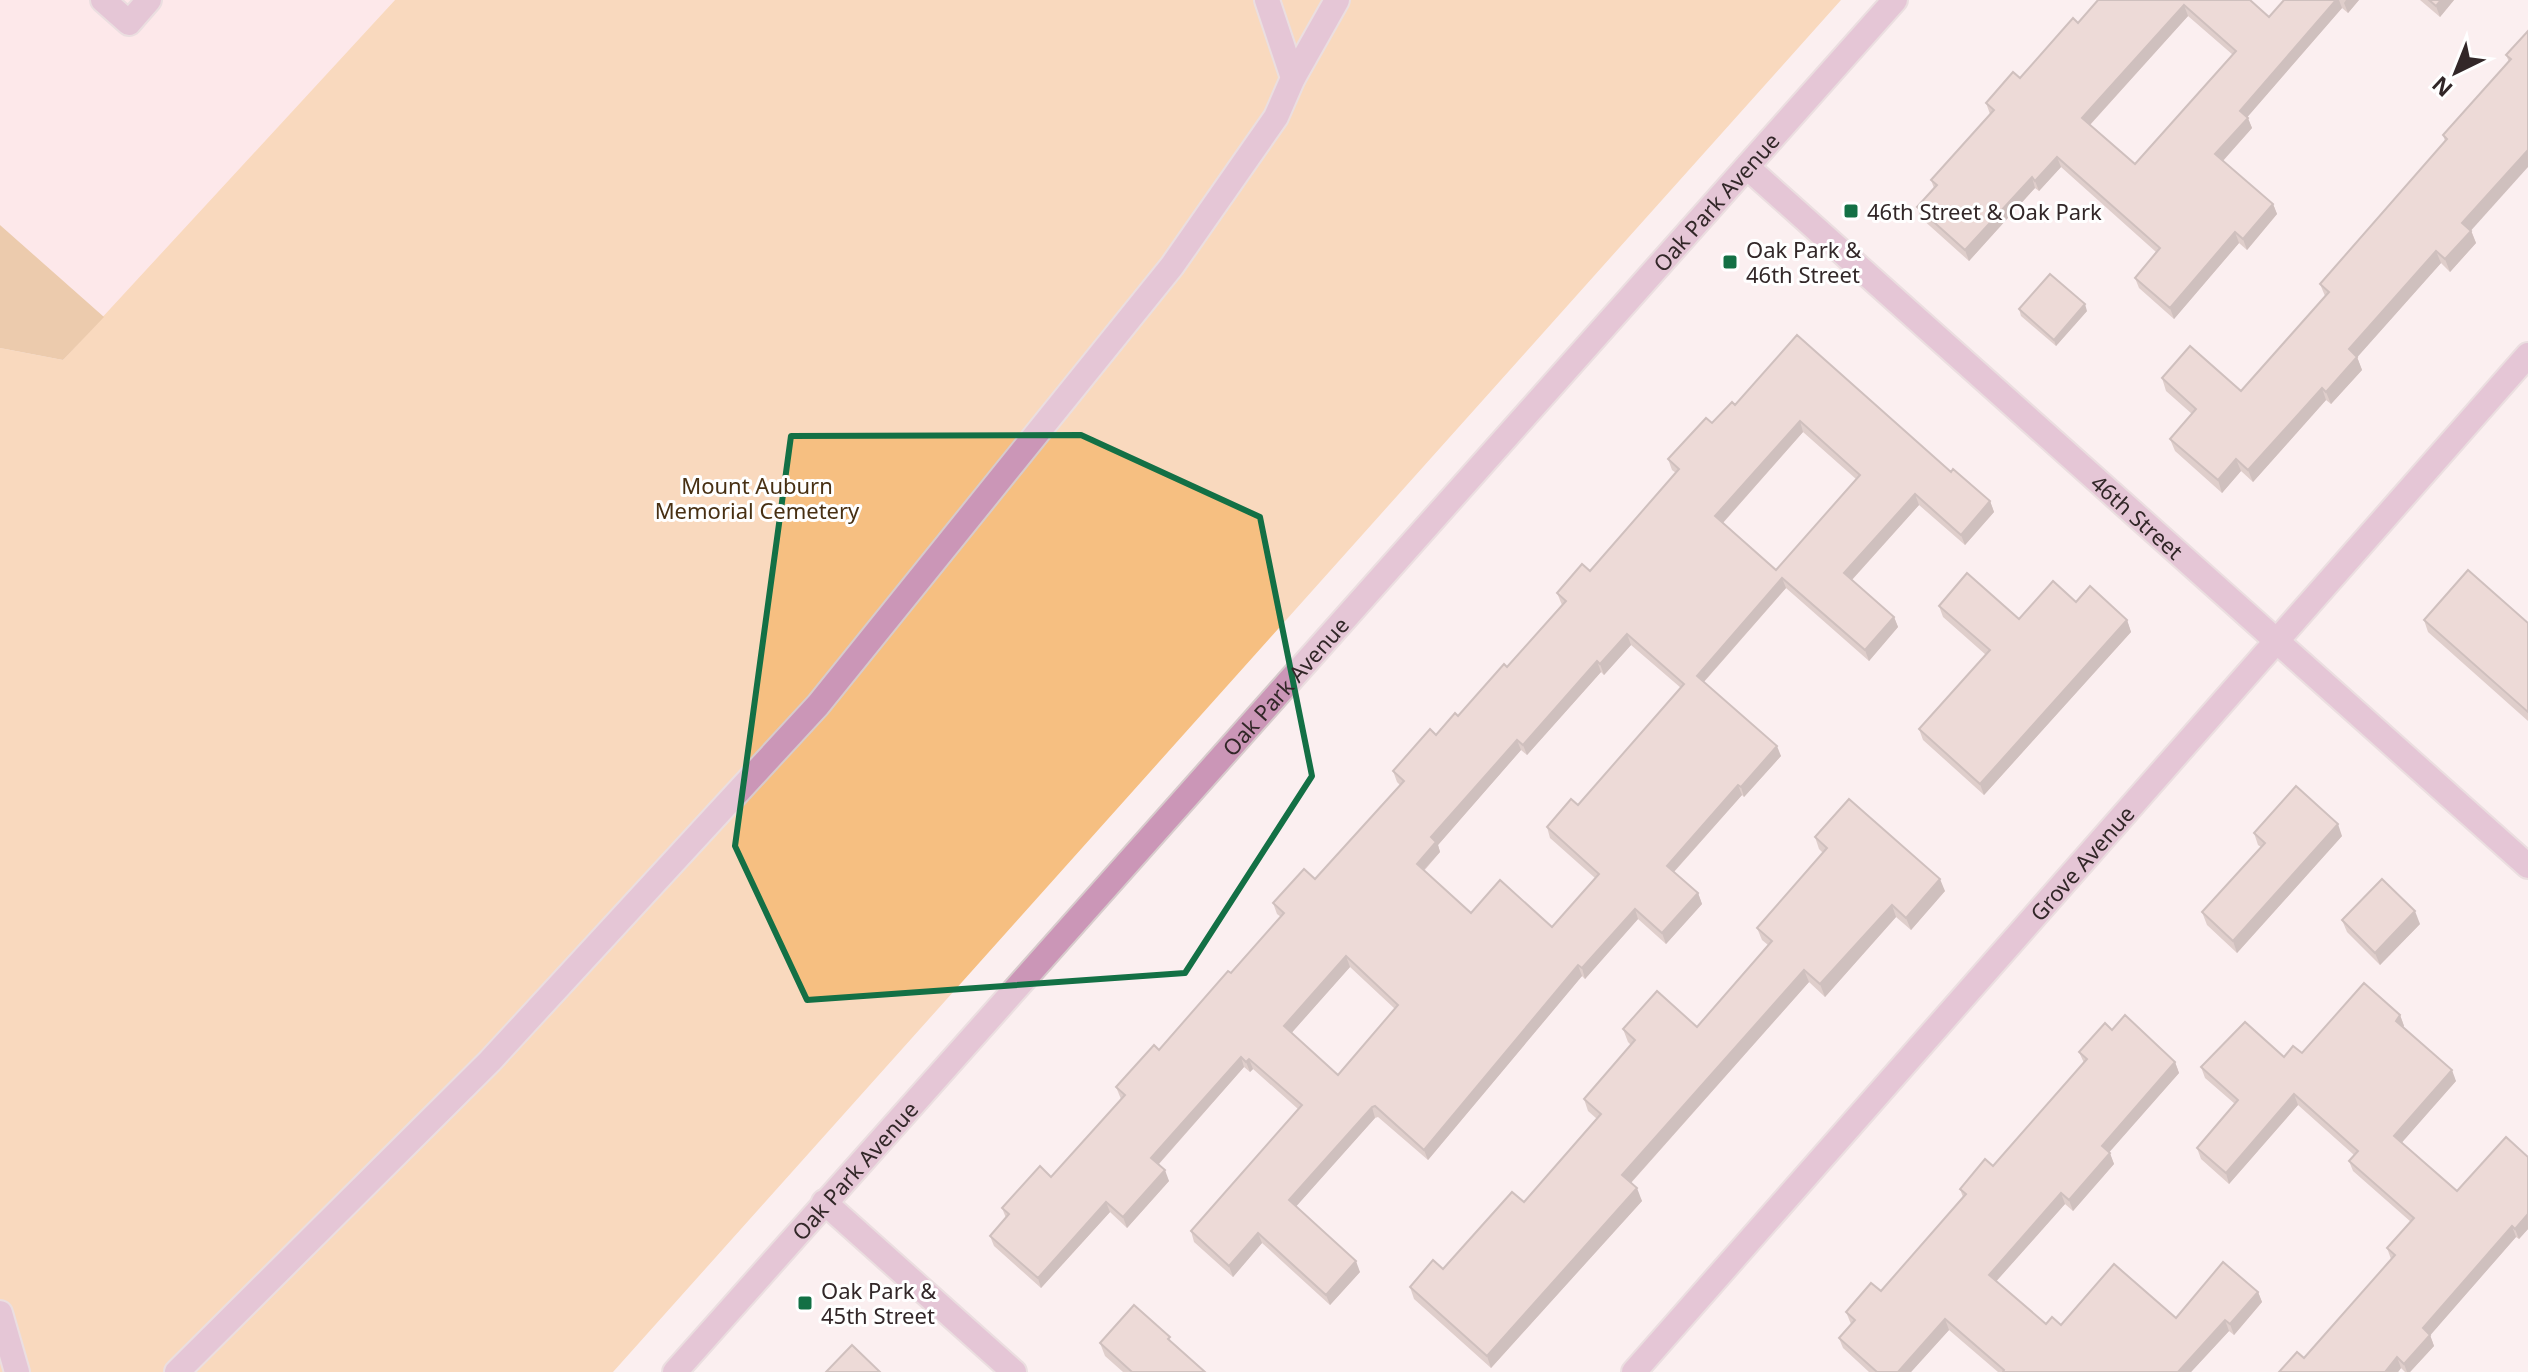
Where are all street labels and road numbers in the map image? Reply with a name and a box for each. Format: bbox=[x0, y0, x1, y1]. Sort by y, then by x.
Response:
street label: Oak Park Avenue bbox=[1646, 126, 1785, 278]
street label: 46th Street bbox=[2085, 467, 2190, 566]
street label: Oak Park Avenue bbox=[1215, 610, 1355, 762]
street label: Grove Avenue bbox=[2023, 799, 2141, 927]
street label: Oak Park Avenue bbox=[785, 1094, 924, 1246]

